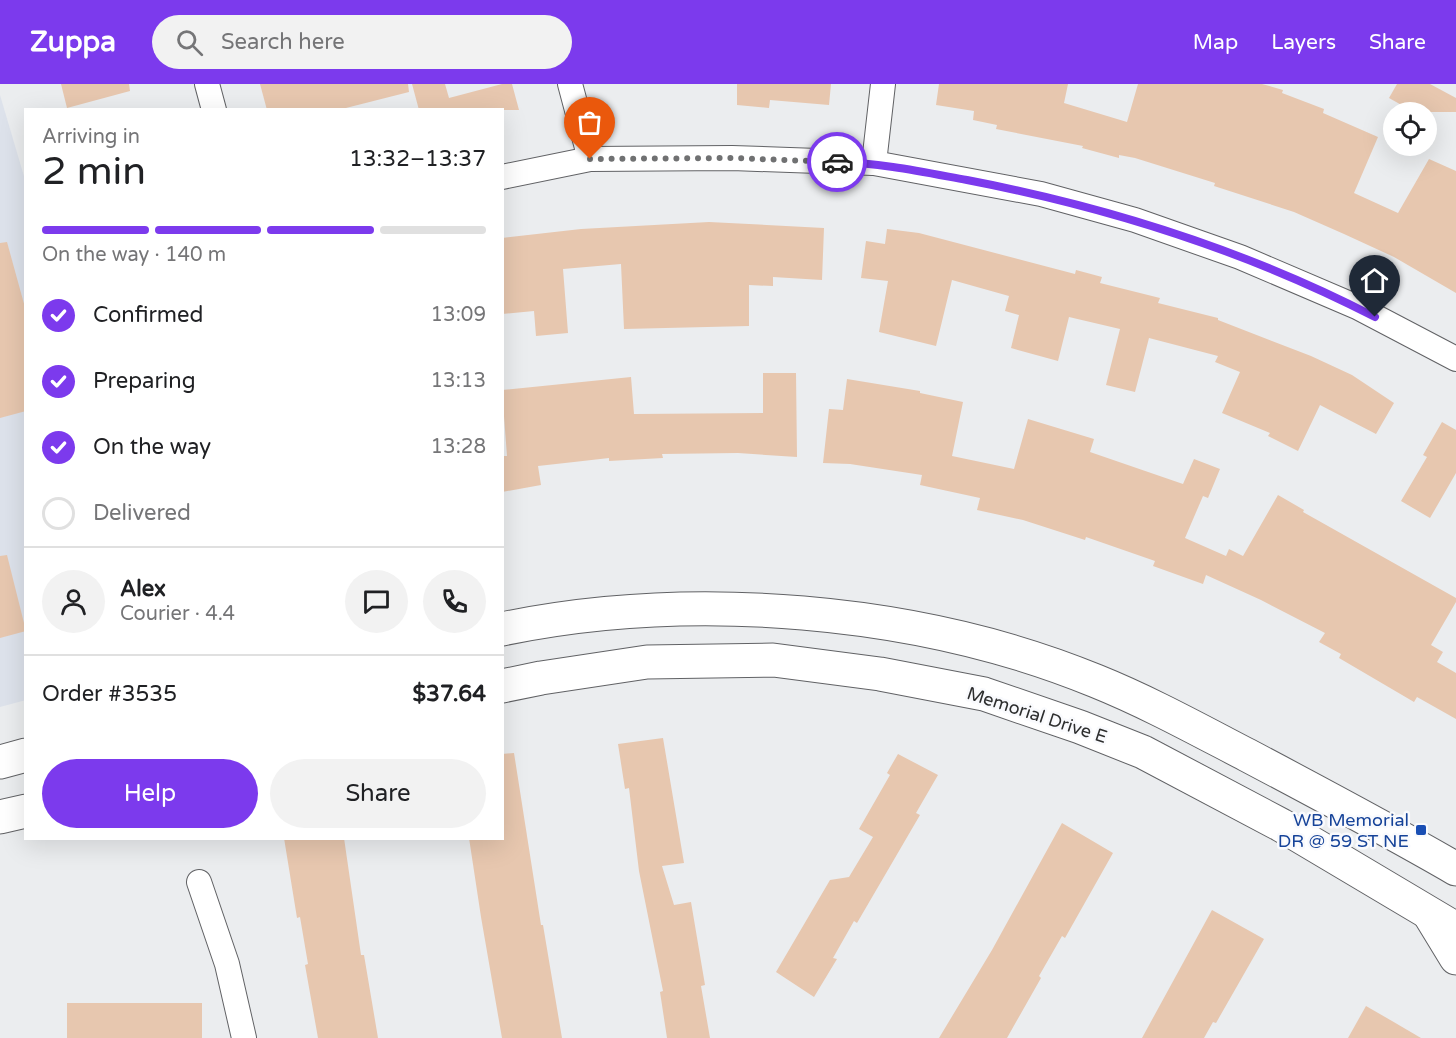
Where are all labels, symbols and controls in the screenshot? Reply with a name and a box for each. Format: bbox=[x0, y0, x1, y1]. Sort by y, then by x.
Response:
search box bbox=[152, 15, 572, 69]
text: Zuppa bbox=[30, 25, 116, 59]
icon: search bbox=[173, 26, 206, 59]
text: Search here bbox=[221, 29, 345, 55]
text: Map bbox=[1193, 30, 1238, 55]
text: Layers bbox=[1271, 30, 1336, 55]
text: Share bbox=[1369, 30, 1426, 55]
pin bbox=[564, 97, 615, 159]
map controls bbox=[1383, 102, 1437, 156]
button: locate bbox=[1383, 102, 1437, 156]
icon: bag bbox=[573, 106, 606, 139]
text: Arriving in bbox=[42, 125, 140, 149]
courier bbox=[807, 132, 867, 192]
text: 13:32–13:37 bbox=[349, 146, 486, 172]
icon: car bbox=[821, 146, 854, 179]
text: 2 min bbox=[42, 148, 146, 195]
text: On the way · 140 m bbox=[42, 243, 226, 267]
pin bbox=[1349, 255, 1400, 317]
icon: home bbox=[1358, 264, 1391, 297]
icon: check bbox=[42, 299, 75, 332]
text: Confirmed bbox=[93, 302, 203, 328]
text: 13:09 bbox=[431, 303, 486, 327]
icon: check bbox=[42, 365, 75, 398]
text: Preparing bbox=[93, 368, 196, 394]
text: 13:13 bbox=[431, 369, 486, 393]
icon: check bbox=[42, 431, 75, 464]
text: On the way bbox=[93, 434, 211, 460]
text: 13:28 bbox=[431, 435, 486, 459]
text: Delivered bbox=[93, 500, 191, 526]
button: person bbox=[42, 570, 105, 633]
button: chat bbox=[345, 570, 408, 633]
button: phone bbox=[423, 570, 486, 633]
text: Alex bbox=[120, 576, 166, 602]
text: Courier · 4.4 bbox=[120, 602, 235, 626]
text: Order #3535 bbox=[42, 681, 177, 707]
text: $37.64 bbox=[413, 681, 486, 707]
street label: Memorial Drive E bbox=[964, 682, 1110, 748]
button: Help bbox=[42, 759, 258, 828]
button: Share bbox=[270, 759, 486, 828]
place label: WB Memorial DR @ 59 ST NE bbox=[1278, 809, 1409, 852]
marker: WB Memorial DR @ 59 ST NE bbox=[1414, 823, 1428, 837]

